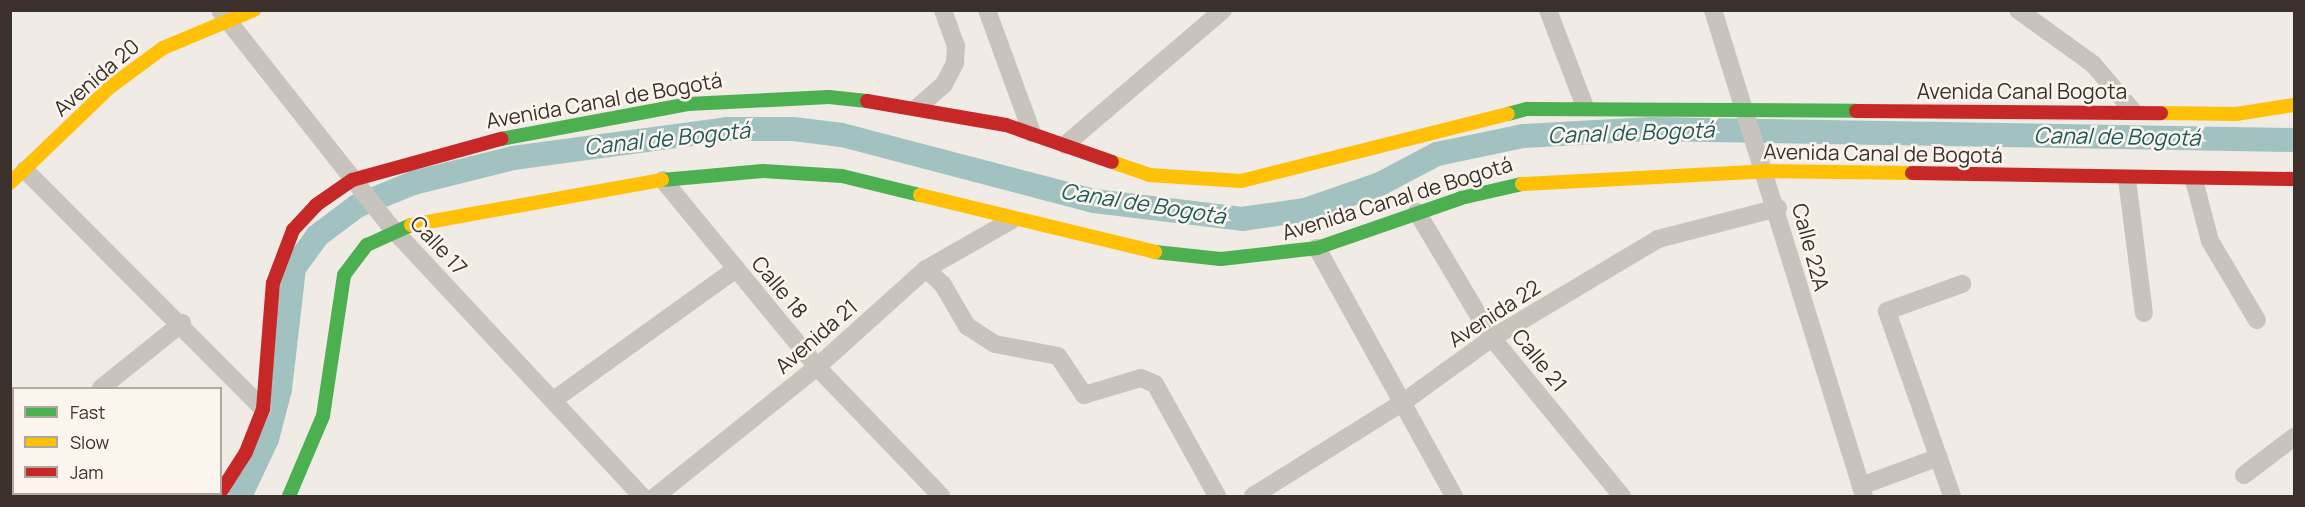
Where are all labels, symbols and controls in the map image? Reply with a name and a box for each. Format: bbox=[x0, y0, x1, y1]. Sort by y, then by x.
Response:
street label: Avenida 20 bbox=[48, 33, 144, 121]
street label: Avenida Canal de Bogotá bbox=[484, 67, 724, 133]
street label: Avenida Canal Bogota bbox=[1917, 78, 2127, 104]
water label: Canal de Bogotá bbox=[583, 117, 751, 161]
water label: Canal de Bogotá bbox=[1547, 117, 1715, 149]
water label: Canal de Bogotá bbox=[2033, 122, 2201, 152]
street label: Avenida Canal de Bogotá bbox=[1763, 138, 2003, 168]
street label: Avenida Canal de Bogotá bbox=[1279, 151, 1515, 245]
water label: Canal de Bogotá bbox=[1059, 178, 1227, 230]
street label: Calle 22A bbox=[1787, 200, 1835, 294]
street label: Calle 17 bbox=[405, 210, 473, 280]
street label: Calle 18 bbox=[747, 251, 813, 323]
street label: Avenida 22 bbox=[1443, 274, 1545, 352]
street label: Avenida 21 bbox=[770, 294, 862, 378]
street label: Calle 21 bbox=[1507, 324, 1573, 396]
legend bbox=[12, 387, 222, 495]
text: Fast bbox=[70, 400, 105, 424]
text: Slow bbox=[70, 430, 109, 454]
text: Jam bbox=[70, 460, 104, 484]

